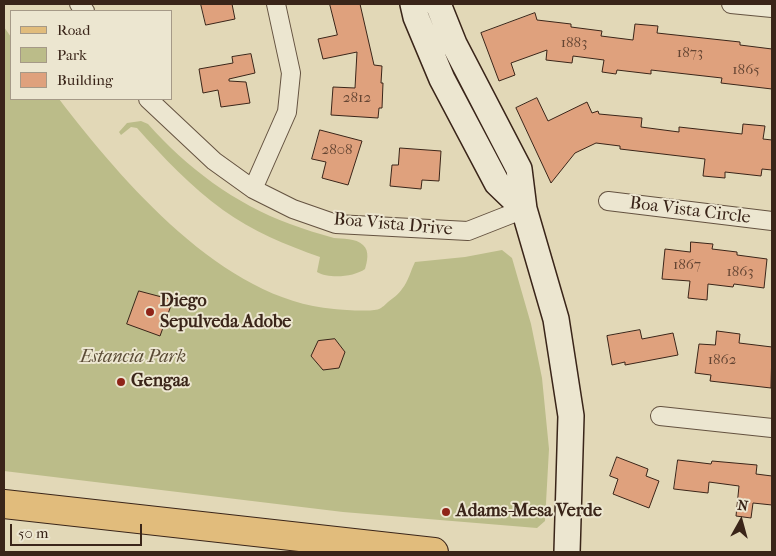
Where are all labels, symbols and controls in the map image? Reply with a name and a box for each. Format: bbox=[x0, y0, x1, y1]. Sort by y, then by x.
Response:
legend bbox=[10, 10, 172, 100]
text: Road bbox=[57, 21, 90, 39]
house number: 1883 bbox=[561, 34, 587, 52]
house number: 1873 bbox=[677, 44, 703, 62]
text: Park bbox=[57, 46, 87, 64]
house number: 1865 bbox=[732, 61, 760, 79]
text: Building bbox=[57, 71, 113, 89]
house number: 2812 bbox=[343, 89, 371, 107]
house number: 2808 bbox=[321, 141, 353, 159]
street label: Boa Vista Circle bbox=[628, 193, 752, 229]
street label: Boa Vista Drive bbox=[333, 209, 453, 241]
house number: 1867 bbox=[673, 256, 701, 274]
house number: 1863 bbox=[726, 263, 754, 281]
place label: Diego Sepulveda Adobe bbox=[160, 291, 291, 334]
marker: Diego Sepulveda Adobe bbox=[144, 306, 156, 318]
park label: Estancia Park bbox=[80, 347, 186, 369]
house number: 1862 bbox=[708, 351, 736, 369]
place label: Gengaa bbox=[131, 371, 189, 393]
marker: Gengaa bbox=[115, 376, 127, 388]
north arrow bbox=[716, 496, 766, 546]
text: N bbox=[737, 497, 749, 515]
place label: Adams-Mesa Verde bbox=[456, 501, 602, 523]
marker: Adams-Mesa Verde bbox=[440, 506, 452, 518]
scale bar bbox=[12, 514, 145, 546]
text: 50 m bbox=[18, 524, 48, 542]

